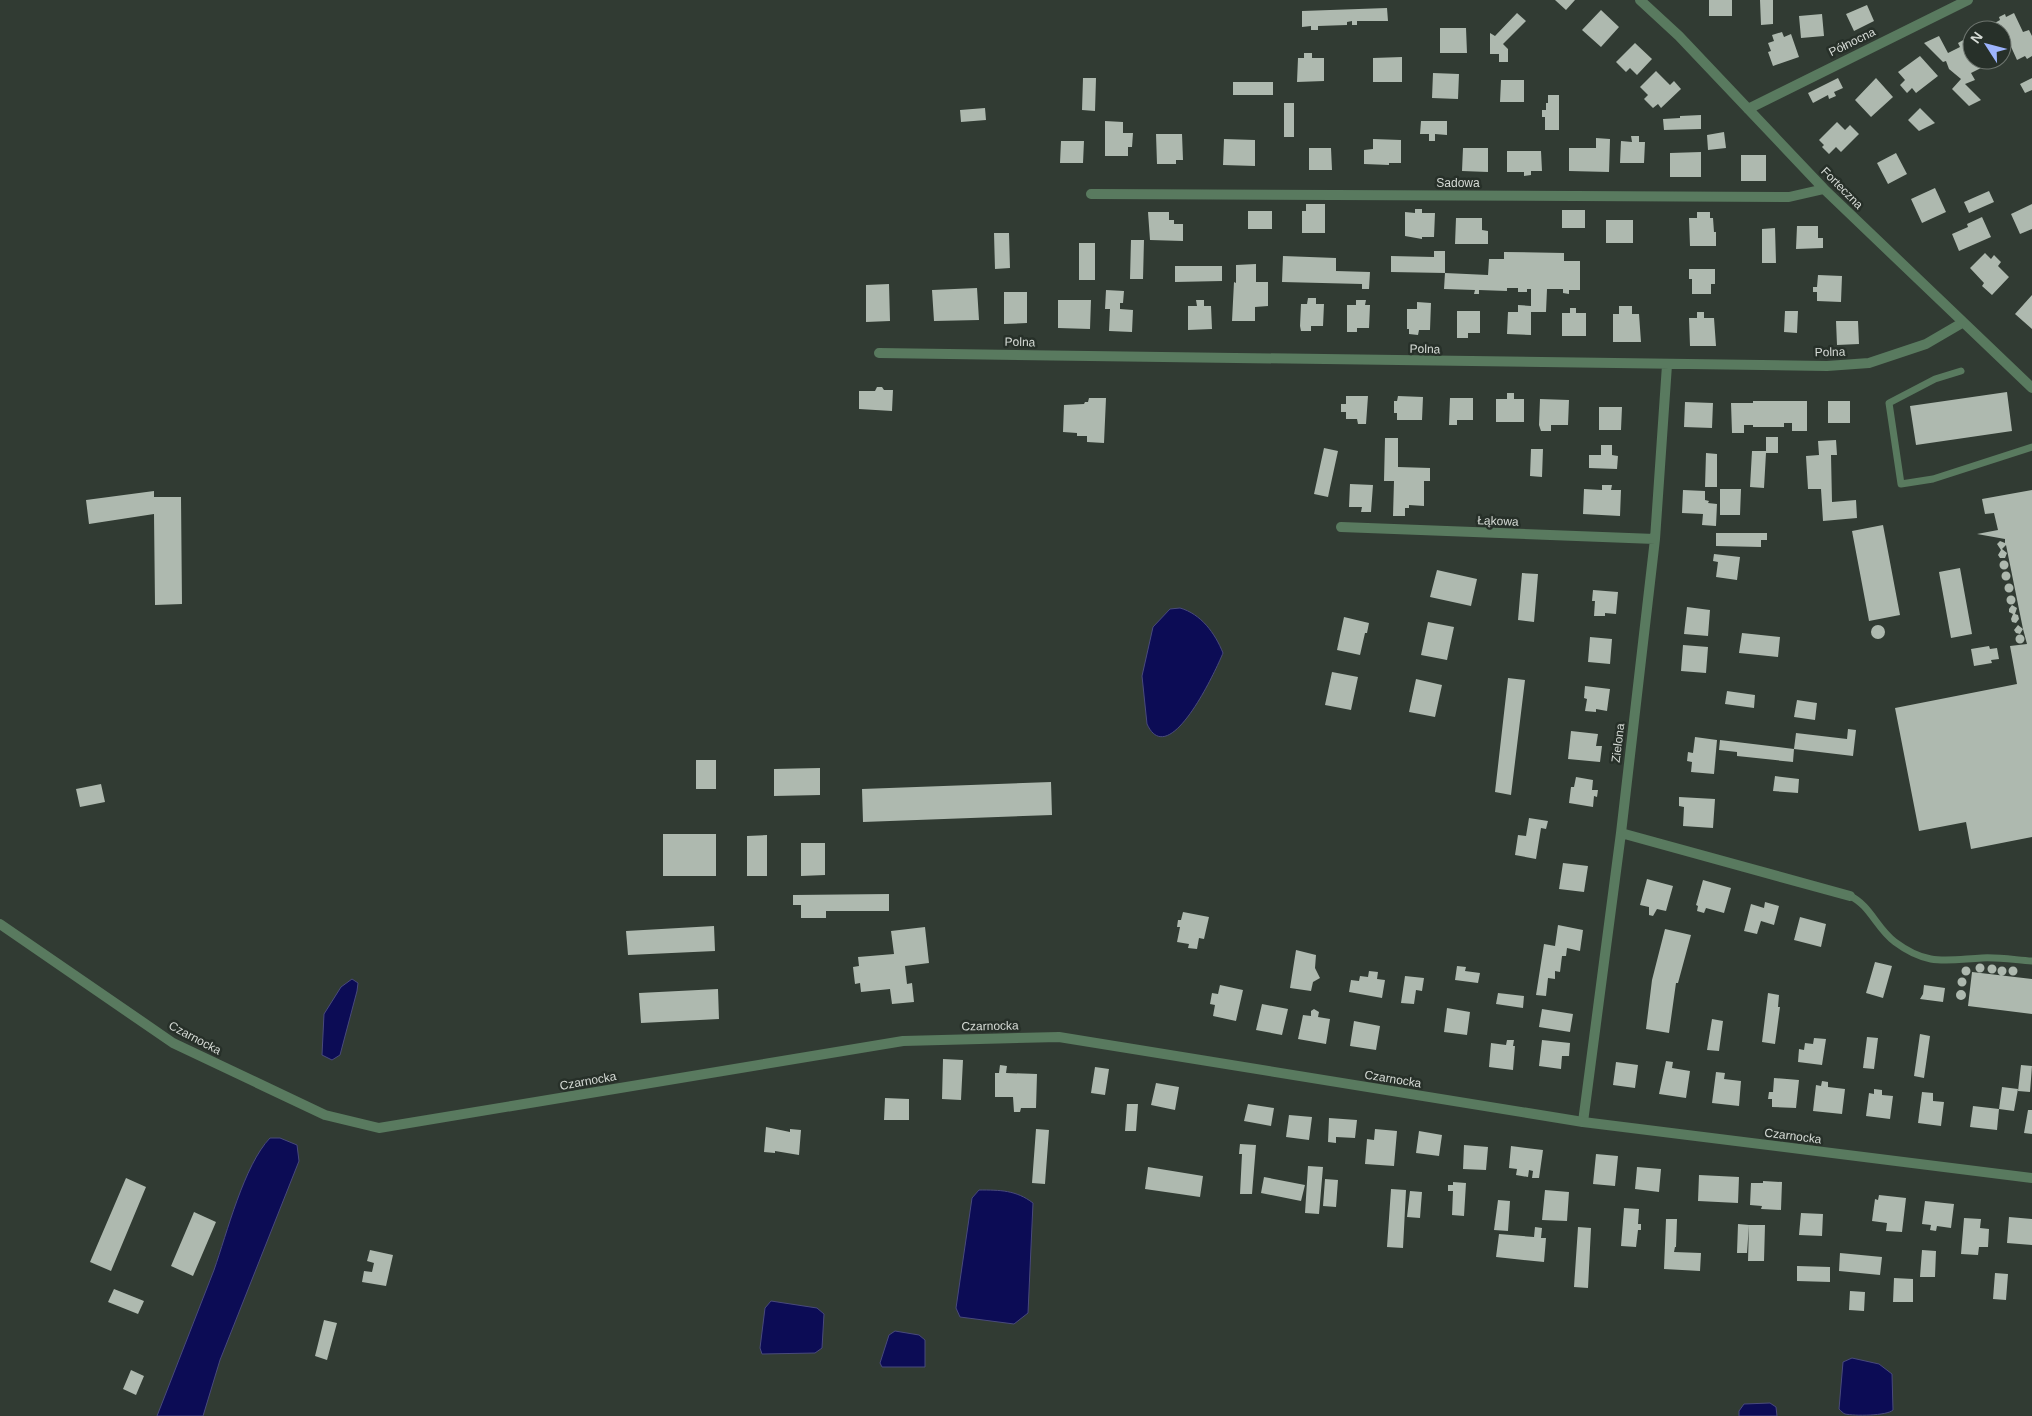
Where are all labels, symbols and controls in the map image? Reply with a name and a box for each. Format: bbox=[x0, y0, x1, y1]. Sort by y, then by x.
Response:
north arrow bbox=[1962, 20, 2012, 70]
street label: Północna bbox=[1826, 25, 1878, 59]
text: N bbox=[1967, 29, 1986, 46]
street label: Forteczna bbox=[1818, 164, 1866, 212]
street label: Sadowa bbox=[1436, 176, 1480, 190]
street label: Polna bbox=[1005, 335, 1036, 349]
street label: Polna bbox=[1410, 342, 1441, 356]
street label: Polna bbox=[1815, 345, 1846, 359]
street label: Łąkowa bbox=[1477, 513, 1519, 529]
street label: Zielona bbox=[1609, 722, 1627, 763]
street label: Czarnocka bbox=[166, 1018, 224, 1058]
street label: Czarnocka bbox=[961, 1018, 1019, 1033]
street label: Czarnocka bbox=[1364, 1068, 1423, 1090]
street label: Czarnocka bbox=[559, 1069, 618, 1093]
street label: Czarnocka bbox=[1764, 1126, 1823, 1146]

